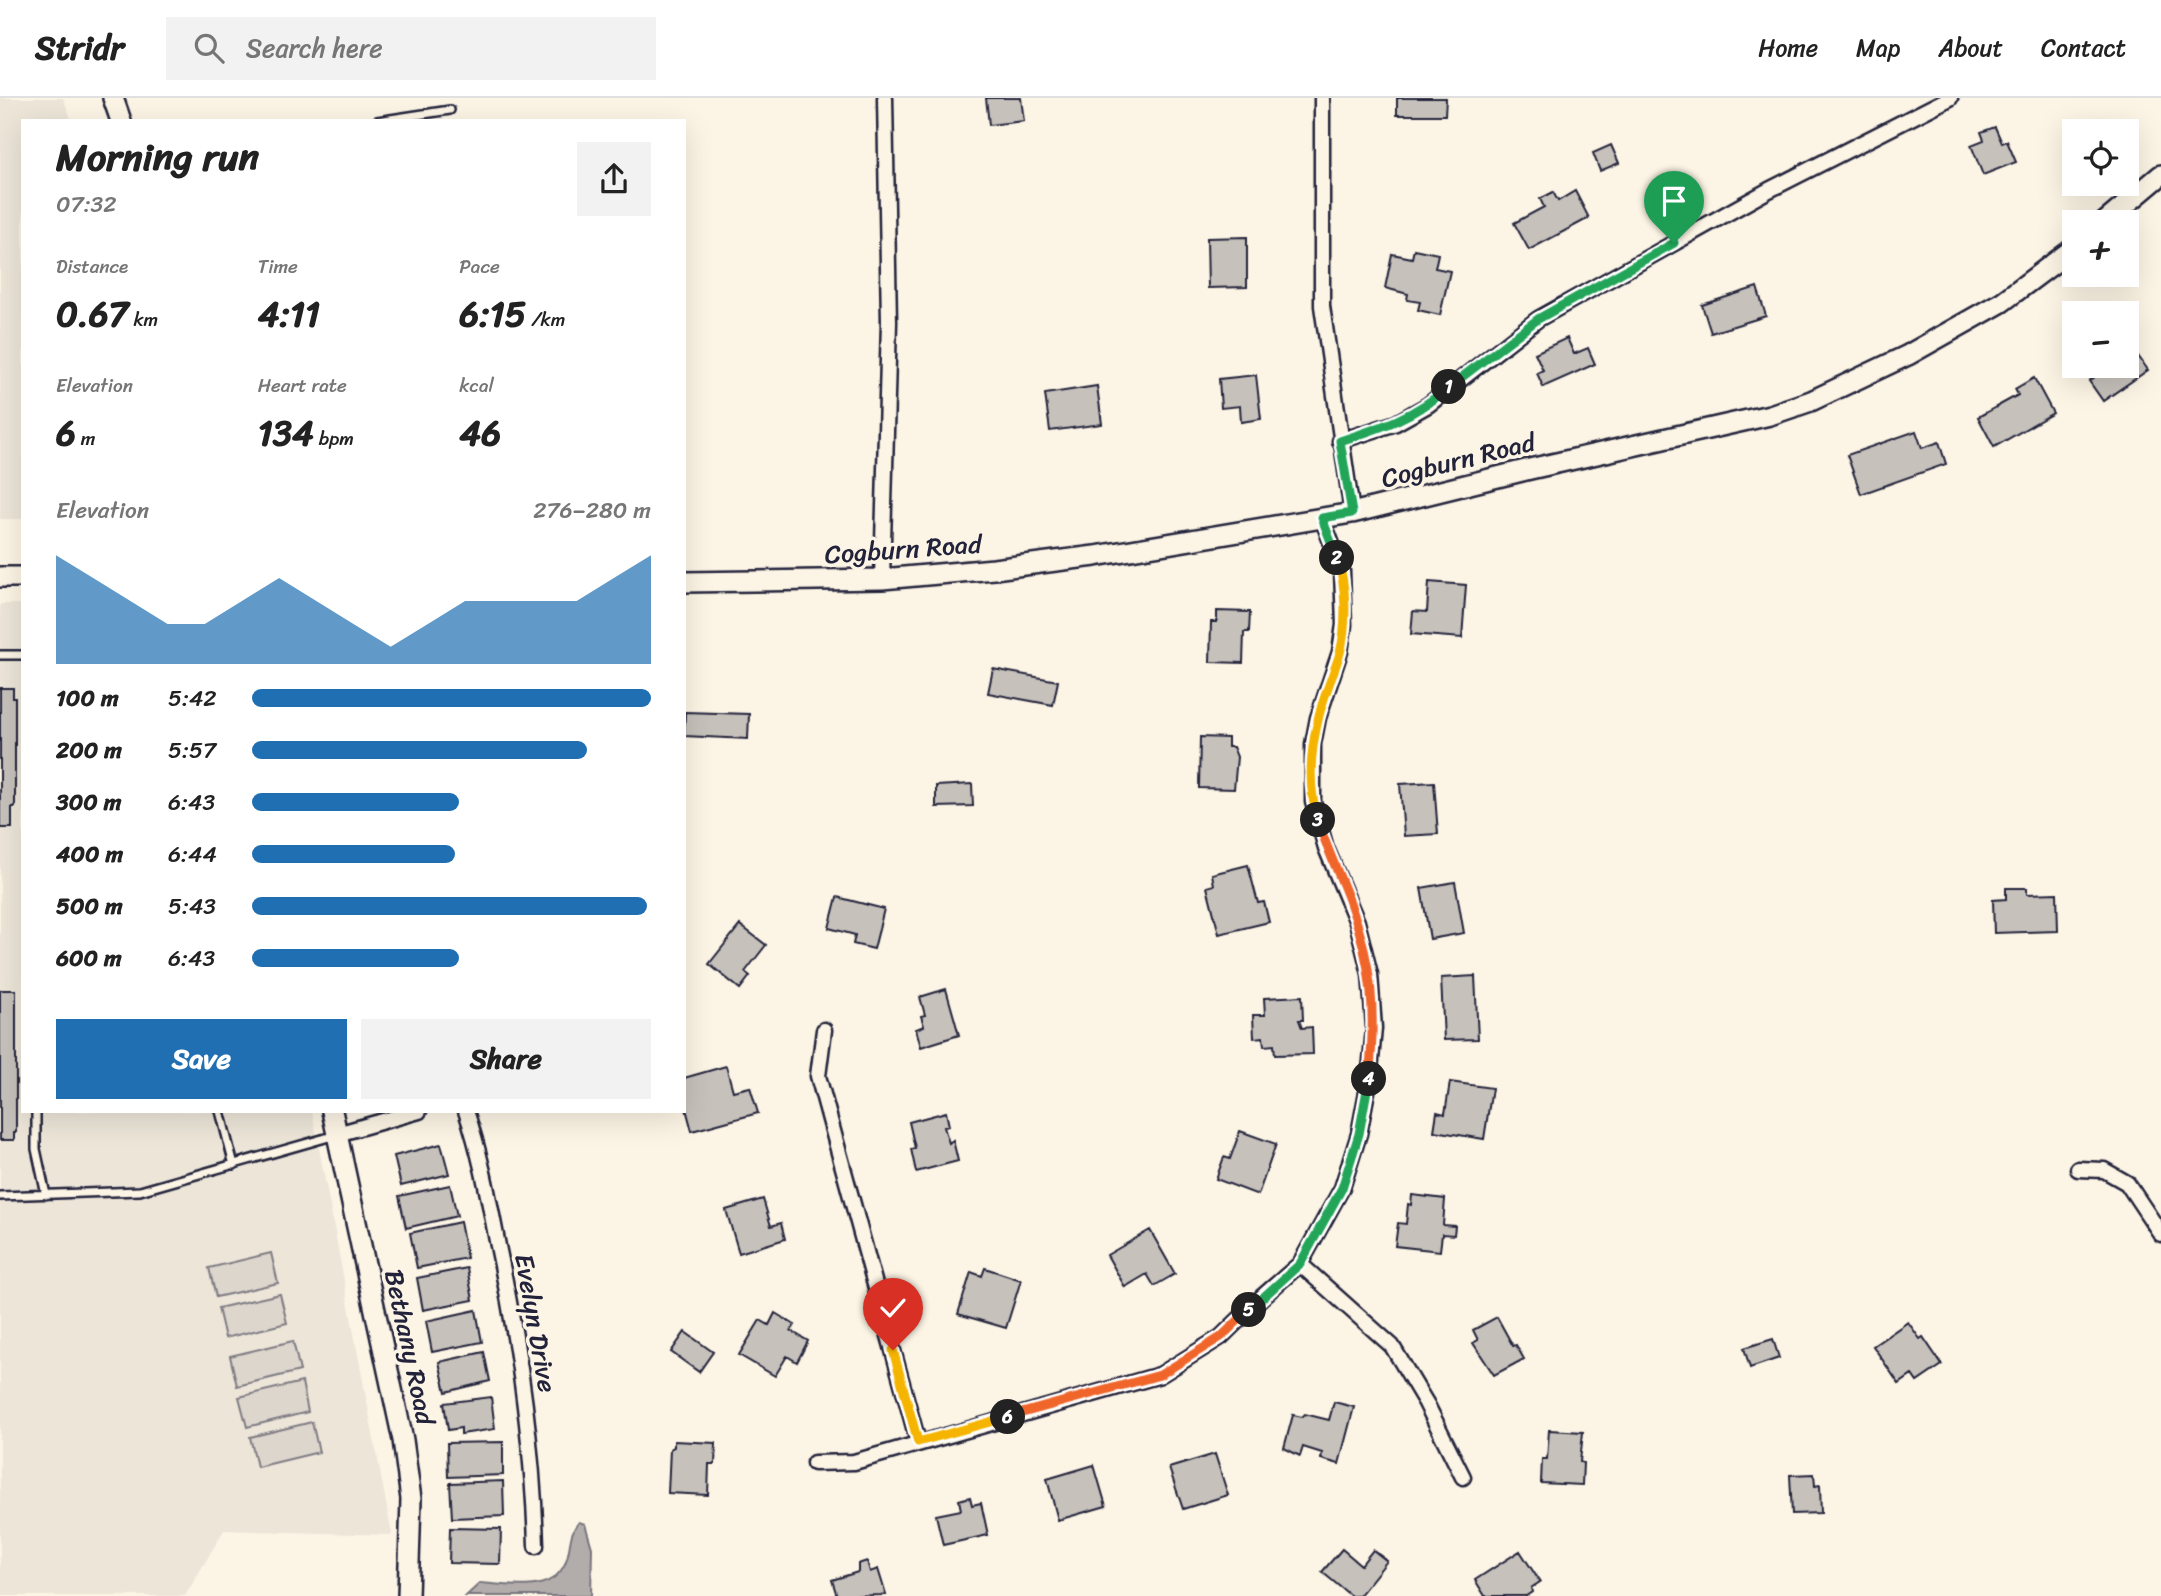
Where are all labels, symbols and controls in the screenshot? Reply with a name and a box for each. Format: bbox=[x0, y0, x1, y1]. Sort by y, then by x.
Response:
search box bbox=[166, 17, 656, 80]
text: Stridr bbox=[35, 19, 124, 77]
text: Search here bbox=[246, 25, 383, 71]
text: Home bbox=[1758, 27, 1818, 69]
text: Map bbox=[1856, 27, 1900, 69]
text: About bbox=[1938, 27, 2003, 69]
text: Contact bbox=[2041, 27, 2126, 69]
icon: search bbox=[190, 29, 228, 67]
map controls bbox=[2062, 119, 2139, 378]
button: locate bbox=[2062, 119, 2139, 196]
text: Morning run bbox=[56, 124, 259, 191]
button: share bbox=[577, 142, 651, 216]
pin bbox=[1644, 171, 1704, 243]
icon: arrive bbox=[1655, 182, 1693, 220]
text: 07:32 bbox=[56, 184, 117, 225]
button: + bbox=[2062, 210, 2139, 287]
text: Distance bbox=[56, 250, 128, 283]
text: Time bbox=[258, 250, 298, 283]
text: Pace bbox=[459, 250, 500, 283]
text: 0.67 bbox=[56, 283, 129, 345]
text: 4:11 bbox=[258, 283, 320, 345]
text: 6:15 bbox=[459, 283, 526, 345]
button: − bbox=[2062, 301, 2139, 378]
text: km bbox=[129, 303, 158, 336]
text: /km bbox=[526, 303, 565, 336]
text: Elevation bbox=[56, 369, 133, 402]
text: Heart rate bbox=[258, 369, 347, 402]
text: kcal bbox=[459, 369, 494, 402]
pin: 1 bbox=[1432, 370, 1466, 404]
text: 1 bbox=[1444, 370, 1453, 403]
text: 6 bbox=[56, 402, 76, 464]
text: 134 bbox=[258, 402, 314, 464]
text: 46 bbox=[459, 402, 501, 464]
street label: Cogburn Road bbox=[1376, 418, 1542, 501]
text: m bbox=[76, 422, 95, 455]
text: bpm bbox=[314, 422, 354, 455]
text: Elevation bbox=[56, 490, 149, 531]
text: 276–280 m bbox=[533, 490, 651, 531]
street label: Cogburn Road bbox=[823, 520, 985, 577]
pin: 2 bbox=[1320, 540, 1354, 575]
text: 2 bbox=[1331, 541, 1342, 574]
text: 100 m bbox=[56, 678, 119, 719]
text: 5:42 bbox=[168, 678, 217, 719]
text: 200 m bbox=[56, 730, 122, 771]
text: 5:57 bbox=[168, 730, 216, 771]
text: 300 m bbox=[56, 782, 121, 823]
text: 6:43 bbox=[168, 782, 215, 823]
pin: 3 bbox=[1300, 802, 1336, 838]
text: 3 bbox=[1312, 803, 1323, 836]
text: 400 m bbox=[56, 834, 123, 875]
text: 6:44 bbox=[168, 834, 217, 875]
text: 500 m bbox=[56, 886, 123, 927]
text: 5:43 bbox=[168, 886, 216, 927]
text: 600 m bbox=[56, 938, 122, 979]
text: 6:43 bbox=[168, 938, 215, 979]
button: Save bbox=[56, 1019, 347, 1099]
button: Share bbox=[361, 1019, 651, 1099]
pin: 4 bbox=[1352, 1062, 1386, 1096]
text: 4 bbox=[1363, 1062, 1374, 1095]
street label: Evelyn Drive bbox=[501, 1250, 571, 1396]
street label: Bethany Road bbox=[371, 1265, 449, 1431]
pin bbox=[863, 1278, 923, 1350]
icon: check bbox=[874, 1289, 912, 1327]
pin: 5 bbox=[1232, 1292, 1266, 1328]
text: 5 bbox=[1243, 1293, 1254, 1326]
pin: 6 bbox=[990, 1400, 1026, 1434]
text: 6 bbox=[1002, 1400, 1013, 1433]

